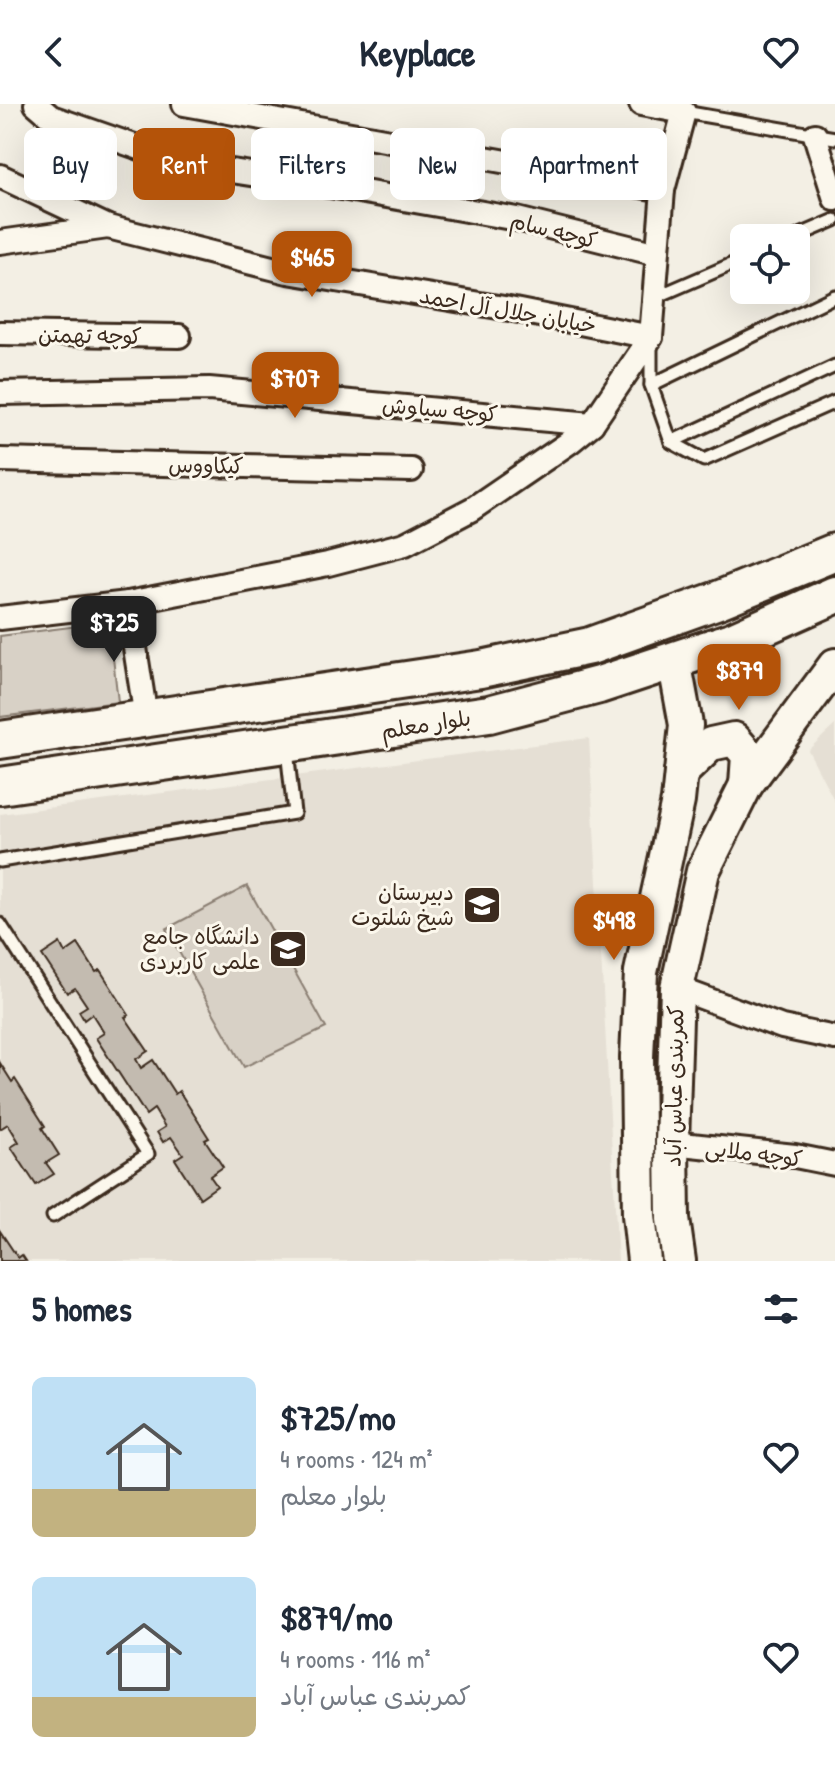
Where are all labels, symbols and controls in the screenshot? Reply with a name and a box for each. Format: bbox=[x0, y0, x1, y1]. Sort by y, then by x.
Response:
text: Keyplace bbox=[360, 28, 475, 77]
icon: back bbox=[32, 30, 76, 74]
icon: heart bbox=[759, 30, 803, 74]
chip: Buy bbox=[24, 128, 117, 200]
chip: Rent bbox=[133, 128, 235, 200]
chip: Filters bbox=[251, 128, 374, 200]
chip: New bbox=[390, 128, 485, 200]
chip: Apartment bbox=[501, 128, 667, 200]
street label: کوچه سام bbox=[507, 205, 601, 257]
map controls bbox=[730, 224, 810, 304]
button: locate bbox=[730, 224, 810, 304]
pin: $465 bbox=[265, 231, 359, 299]
text: $465 bbox=[290, 239, 334, 274]
street label: خیابان جلال آل احمد bbox=[417, 280, 599, 340]
street label: کوچه تهمتن bbox=[38, 319, 142, 351]
pin: $707 bbox=[248, 352, 342, 420]
text: $707 bbox=[270, 360, 320, 395]
street label: کوچه سیاوش bbox=[381, 389, 499, 429]
street label: کیکاووس bbox=[168, 449, 244, 481]
pin: $725 bbox=[67, 596, 161, 664]
text: $725 bbox=[89, 604, 139, 639]
pin: $879 bbox=[692, 644, 786, 712]
text: $879 bbox=[716, 652, 762, 687]
street label: بلوار معلم bbox=[379, 702, 473, 748]
place label: دبیرستان شیخ شلتوت bbox=[351, 877, 454, 933]
school or university icon: دبیرستان شیخ شلتوت bbox=[461, 884, 503, 926]
pin: $498 bbox=[567, 894, 661, 962]
text: $498 bbox=[592, 902, 636, 937]
place label: دانشگاه جامع علمی کاربردی bbox=[140, 921, 260, 976]
school or university icon: دانشگاه جامع علمی کاربردی bbox=[267, 928, 309, 970]
street label: کمربندی عباس آباد bbox=[658, 1005, 690, 1167]
street label: کوچه ملایی bbox=[704, 1132, 804, 1174]
text: 5 homes bbox=[32, 1286, 132, 1332]
icon: filters bbox=[759, 1287, 803, 1331]
text: $725/mo bbox=[280, 1395, 396, 1441]
icon: home bbox=[96, 1409, 192, 1505]
icon: heart bbox=[759, 1435, 803, 1479]
text: 4 rooms · 124 m² bbox=[280, 1441, 433, 1476]
text: بلوار معلم bbox=[280, 1478, 387, 1513]
text: $879/mo bbox=[280, 1595, 392, 1641]
icon: home bbox=[96, 1609, 192, 1705]
icon: heart bbox=[759, 1635, 803, 1679]
text: 4 rooms · 116 m² bbox=[280, 1641, 430, 1676]
text: کمربندی عباس آباد bbox=[280, 1678, 471, 1713]

